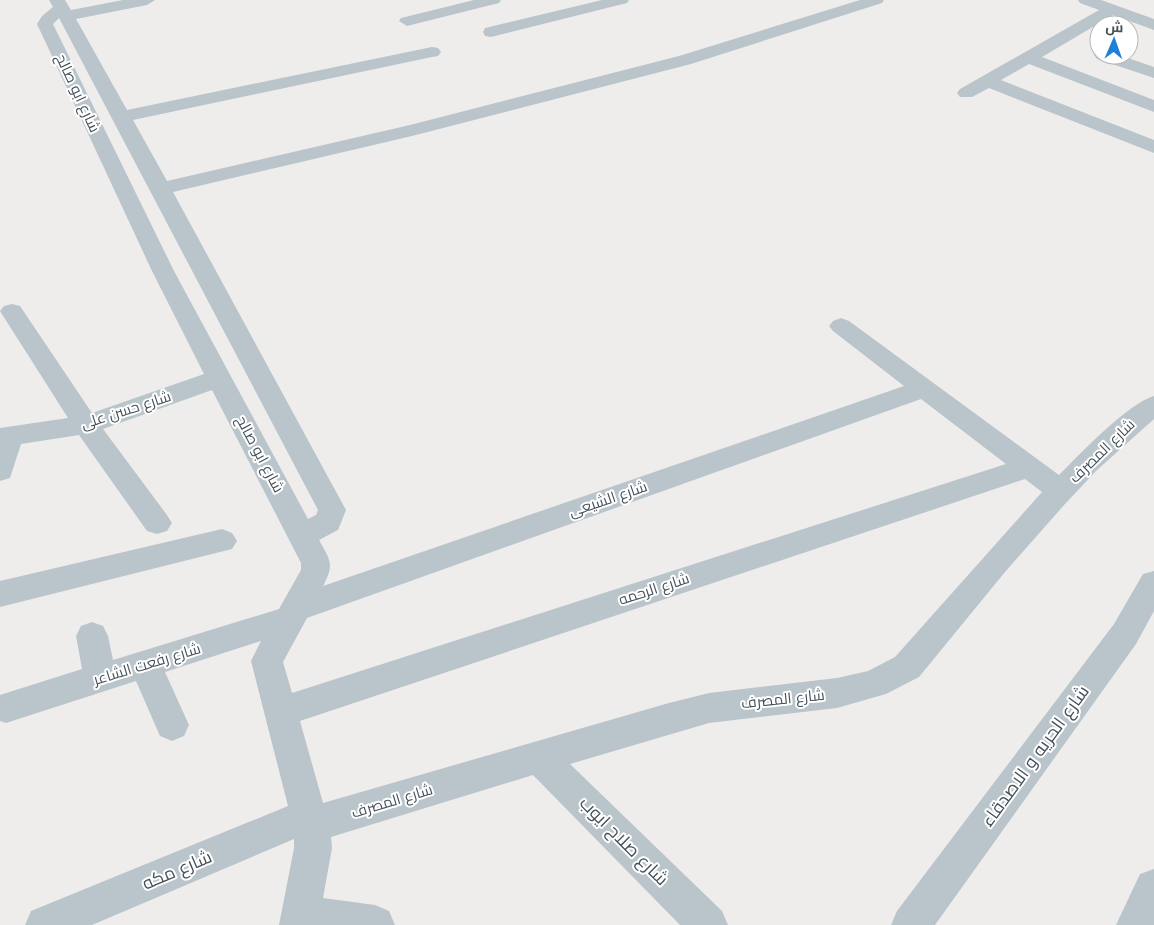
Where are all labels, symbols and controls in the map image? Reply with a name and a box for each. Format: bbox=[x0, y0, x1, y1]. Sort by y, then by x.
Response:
north arrow bbox=[1089, 15, 1139, 65]
text: ش bbox=[1105, 18, 1124, 36]
street label: شارع ابو صالح bbox=[50, 50, 105, 136]
street label: شارع حسن على bbox=[78, 386, 174, 435]
street label: شارع ابو صالح bbox=[230, 412, 289, 496]
street label: شارع المصرف bbox=[1065, 415, 1140, 488]
street label: شارع الشيعى bbox=[566, 476, 650, 523]
street label: شارع الرحمه bbox=[616, 568, 692, 611]
street label: شارع رفعت الشاعر bbox=[90, 638, 203, 691]
street label: شارع الحريه و الاصدقاء bbox=[976, 681, 1095, 832]
street label: شارع المصرف bbox=[740, 685, 826, 714]
street label: شارع المصرف bbox=[349, 779, 435, 824]
street label: شارع صلاح ايوب bbox=[574, 792, 673, 891]
street label: شارع مكه bbox=[139, 845, 216, 895]

